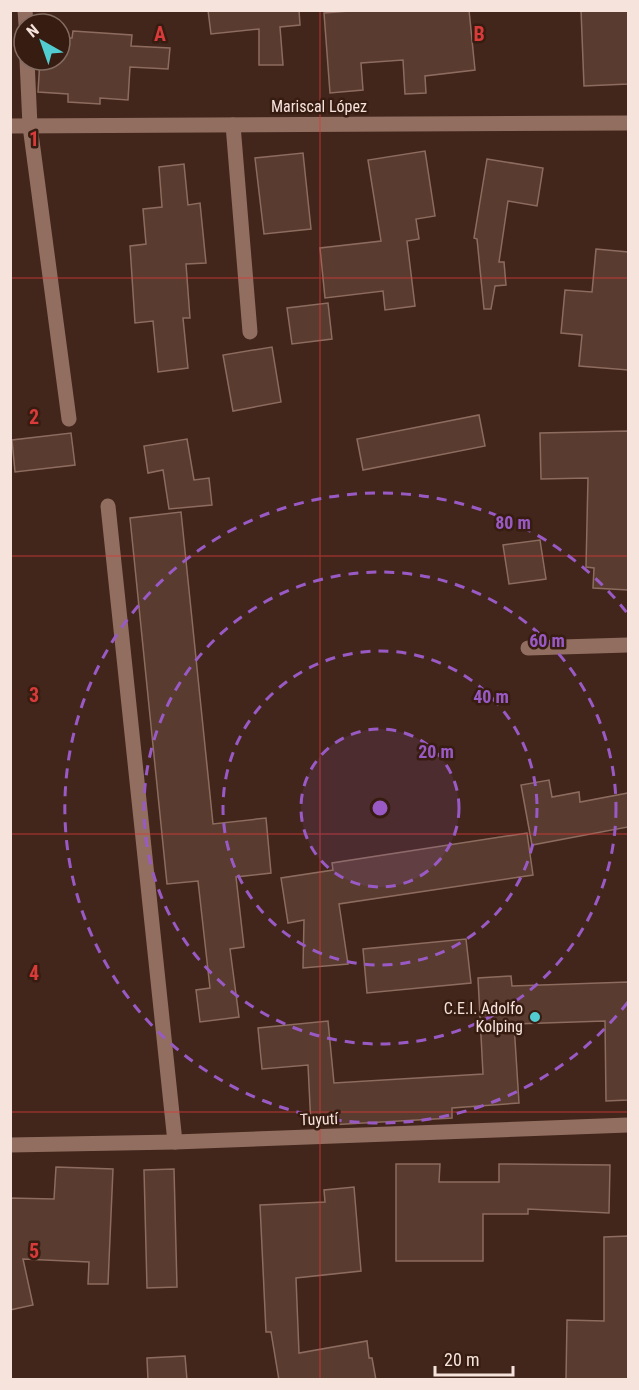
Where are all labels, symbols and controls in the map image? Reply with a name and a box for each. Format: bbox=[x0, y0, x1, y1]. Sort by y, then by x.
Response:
north arrow bbox=[12, 12, 72, 72]
text: N bbox=[23, 20, 43, 41]
text: A bbox=[154, 22, 166, 46]
text: B bbox=[473, 22, 485, 46]
street label: Mariscal López bbox=[271, 97, 367, 116]
text: 1 bbox=[29, 127, 39, 151]
text: 2 bbox=[29, 405, 39, 429]
text: 80 m bbox=[495, 512, 531, 533]
text: 60 m bbox=[529, 630, 565, 651]
text: 3 bbox=[29, 683, 39, 707]
text: 40 m bbox=[473, 686, 509, 707]
text: 20 m bbox=[418, 741, 454, 762]
centre of rings bbox=[370, 798, 390, 818]
text: 4 bbox=[29, 961, 39, 985]
place label: C.E.I. Adolfo Kolping bbox=[444, 999, 523, 1036]
marker: C.E.I. Adolfo Kolping bbox=[528, 1010, 542, 1024]
street label: Tuyutí bbox=[300, 1109, 340, 1129]
text: 5 bbox=[29, 1239, 39, 1263]
scale bar bbox=[435, 1339, 513, 1377]
text: 20 m bbox=[444, 1349, 479, 1370]

